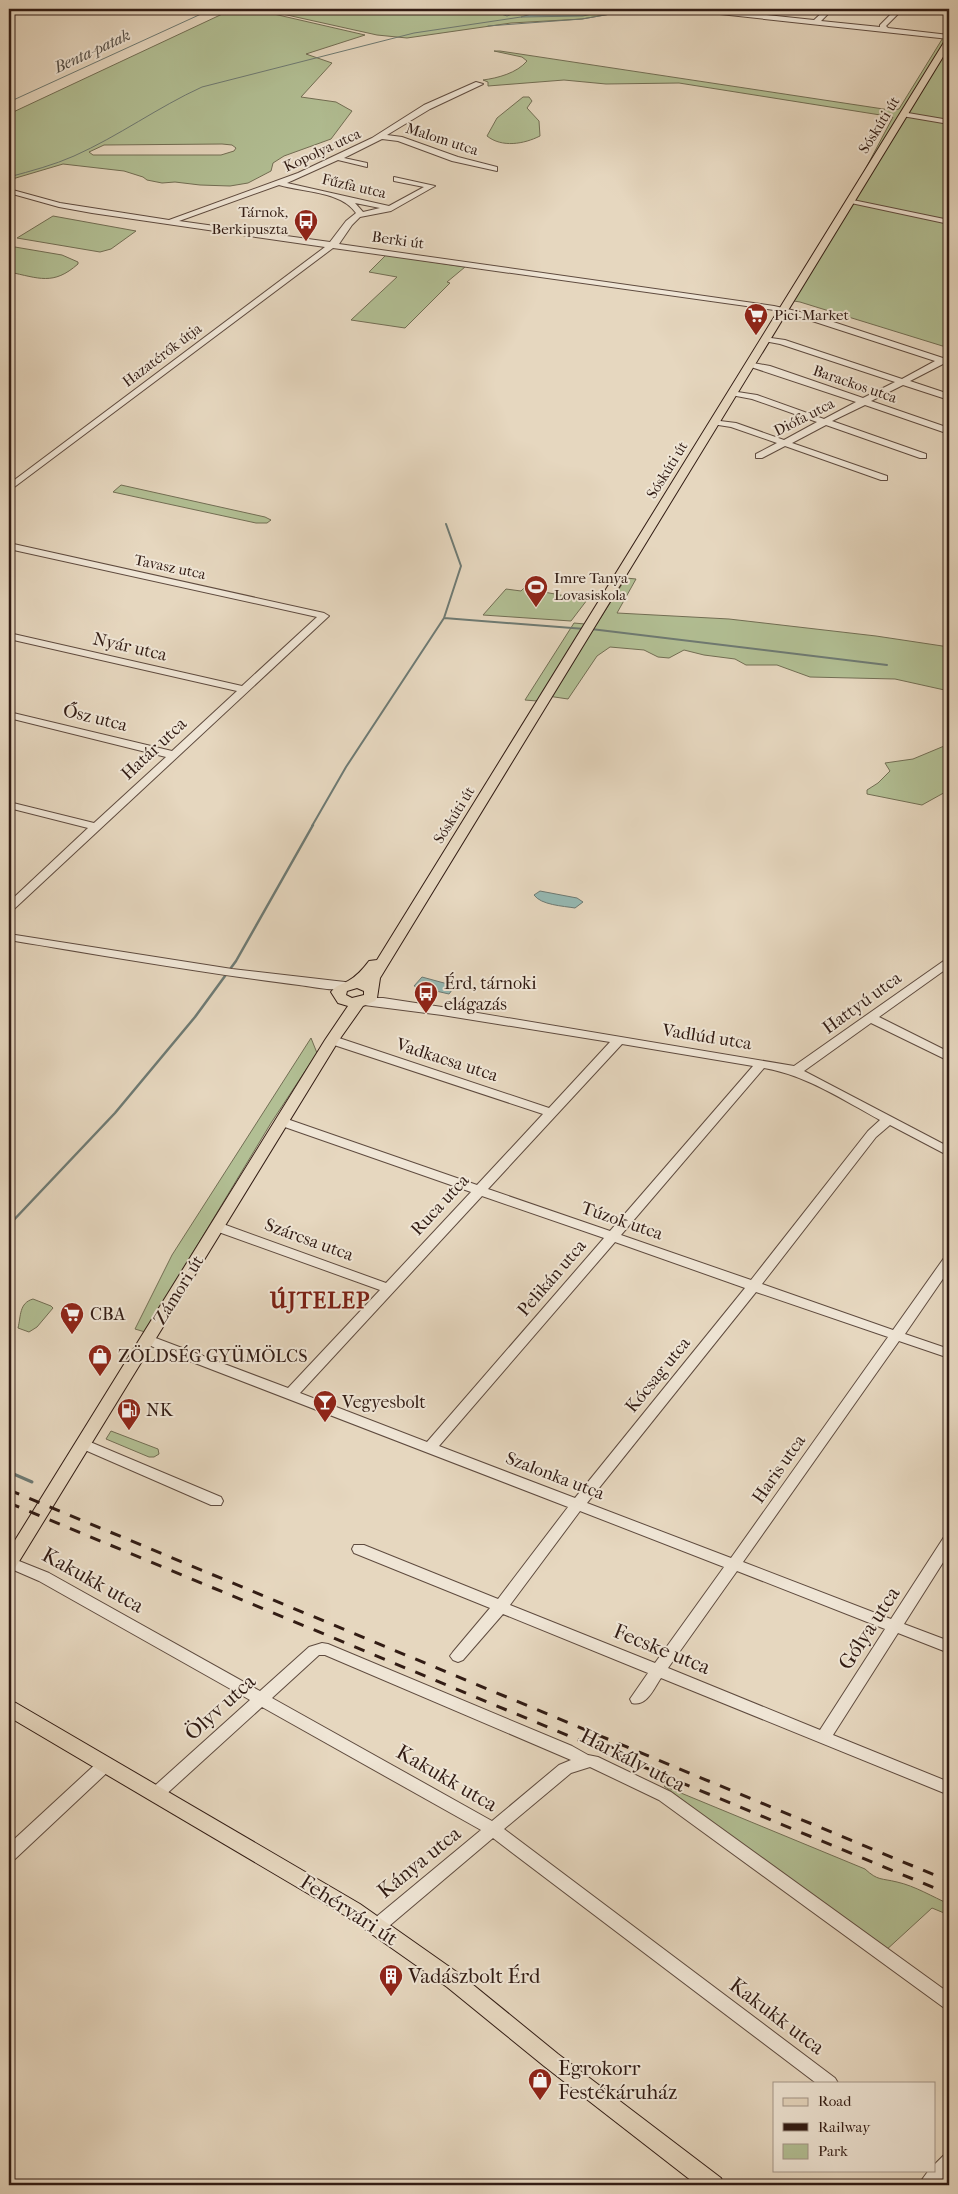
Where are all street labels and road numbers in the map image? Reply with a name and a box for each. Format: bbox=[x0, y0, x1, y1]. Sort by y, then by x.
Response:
street label: Sóskúti út bbox=[854, 93, 904, 157]
street label: Malom utca bbox=[403, 119, 482, 160]
street label: Kopolya utca bbox=[281, 124, 364, 176]
street label: Fűzfa utca bbox=[320, 170, 389, 202]
street label: Berki út bbox=[371, 227, 426, 253]
street label: Hazatérők útja bbox=[119, 319, 206, 391]
street label: Barackos utca bbox=[811, 361, 900, 407]
street label: Diófa utca bbox=[771, 394, 838, 440]
street label: Sóskúti út bbox=[642, 438, 692, 502]
street label: Tavasz utca bbox=[133, 551, 208, 584]
street label: Nyár utca bbox=[91, 628, 170, 666]
street label: Ősz utca bbox=[61, 698, 130, 736]
street label: Határ utca bbox=[117, 713, 192, 785]
street label: Sóskúti út bbox=[429, 783, 479, 847]
street label: Hattyú utca bbox=[819, 967, 906, 1038]
street label: Vadlúd utca bbox=[660, 1019, 754, 1055]
street label: Vadkacsa utca bbox=[392, 1033, 501, 1087]
street label: Ruca utca bbox=[406, 1170, 474, 1240]
street label: Túzok utca bbox=[578, 1197, 666, 1245]
street label: Szárcsa utca bbox=[262, 1214, 357, 1266]
street label: Pelikán utca bbox=[513, 1235, 591, 1320]
street label: Zámori út bbox=[149, 1251, 209, 1329]
street label: Kócsag utca bbox=[621, 1332, 695, 1417]
street label: Haris utca bbox=[748, 1430, 811, 1507]
street label: Szalonka utca bbox=[503, 1448, 608, 1505]
street label: Kakukk utca bbox=[38, 1542, 148, 1618]
street label: Gólya utca bbox=[833, 1582, 905, 1674]
street label: Fecske utca bbox=[610, 1619, 714, 1679]
street label: Ölyv utca bbox=[180, 1669, 260, 1745]
street label: Harkály utca bbox=[576, 1723, 690, 1797]
street label: Kakukk utca bbox=[392, 1740, 502, 1817]
street label: Kánya utca bbox=[373, 1821, 466, 1903]
street label: Fehérvári út bbox=[296, 1870, 403, 1951]
street label: Kakukk utca bbox=[725, 1973, 829, 2060]

